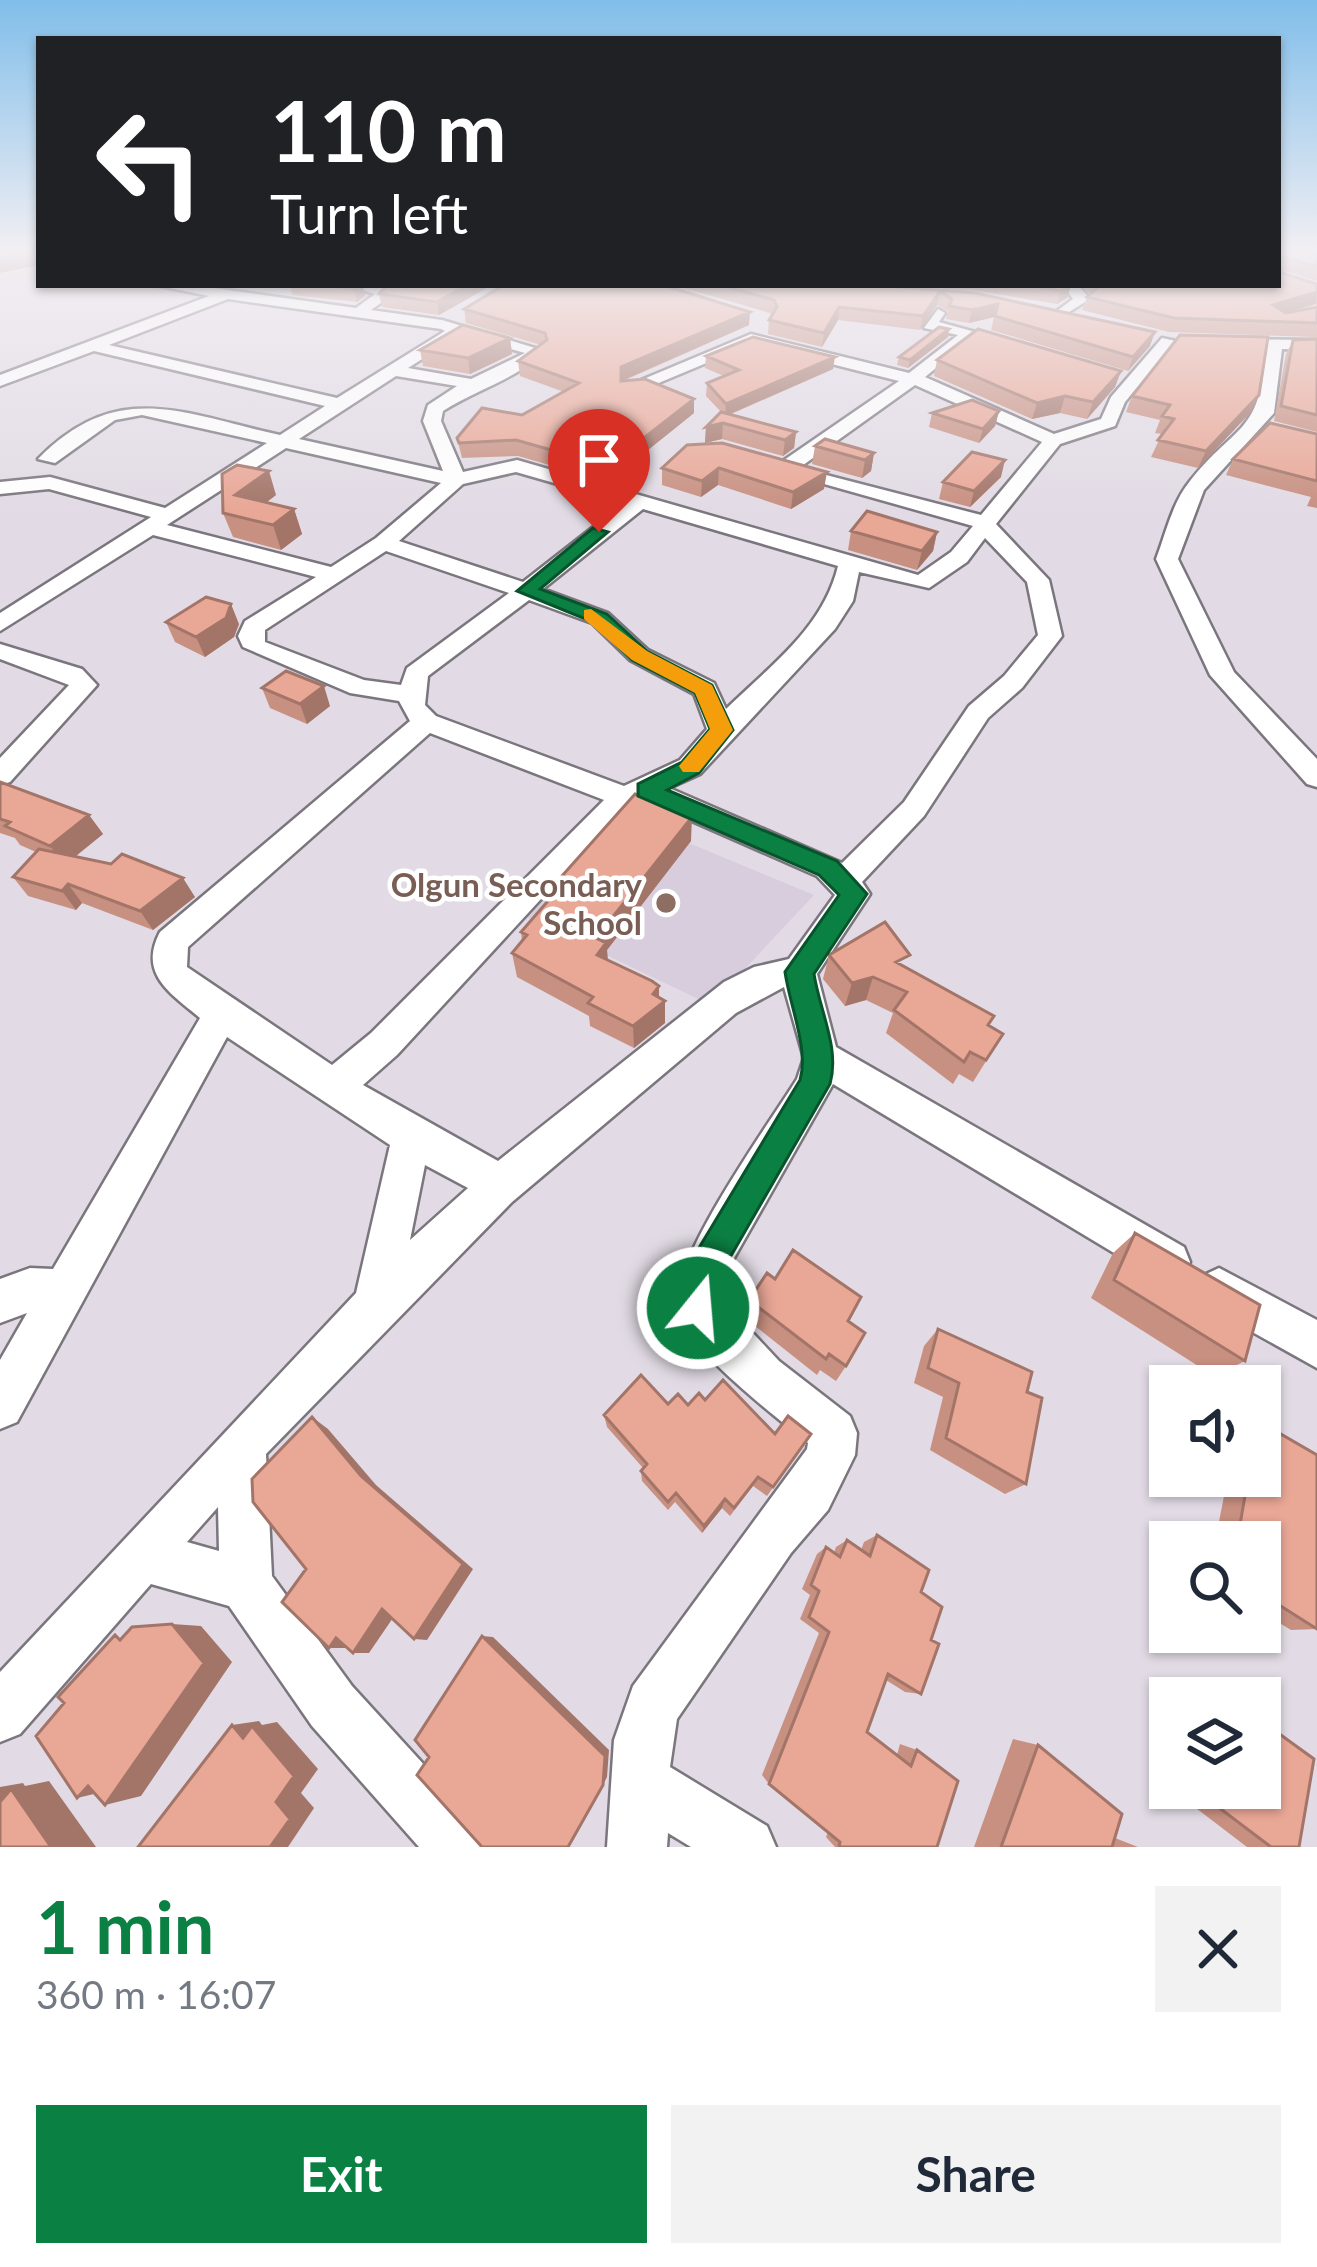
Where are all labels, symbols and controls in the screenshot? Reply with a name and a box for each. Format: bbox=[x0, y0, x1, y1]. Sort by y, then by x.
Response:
text: 110 m bbox=[270, 79, 507, 180]
icon: left bbox=[72, 84, 228, 240]
text: Turn left bbox=[270, 181, 468, 246]
pin bbox=[548, 409, 650, 532]
icon: arrive bbox=[566, 427, 632, 493]
place label: Olgun Secondary School bbox=[391, 864, 643, 942]
marker: Olgun Secondary School bbox=[653, 890, 679, 916]
position arrow bbox=[635, 1245, 761, 1371]
map controls bbox=[1149, 1365, 1281, 1809]
button: sound bbox=[1149, 1365, 1281, 1497]
button: search bbox=[1149, 1521, 1281, 1653]
button: layers bbox=[1149, 1677, 1281, 1809]
text: 1 min bbox=[36, 1883, 214, 1969]
button: close bbox=[1155, 1886, 1281, 2012]
text: 360 m · 16:07 bbox=[36, 1971, 276, 2017]
button: Exit bbox=[36, 2105, 647, 2243]
button: Share bbox=[671, 2105, 1281, 2243]

